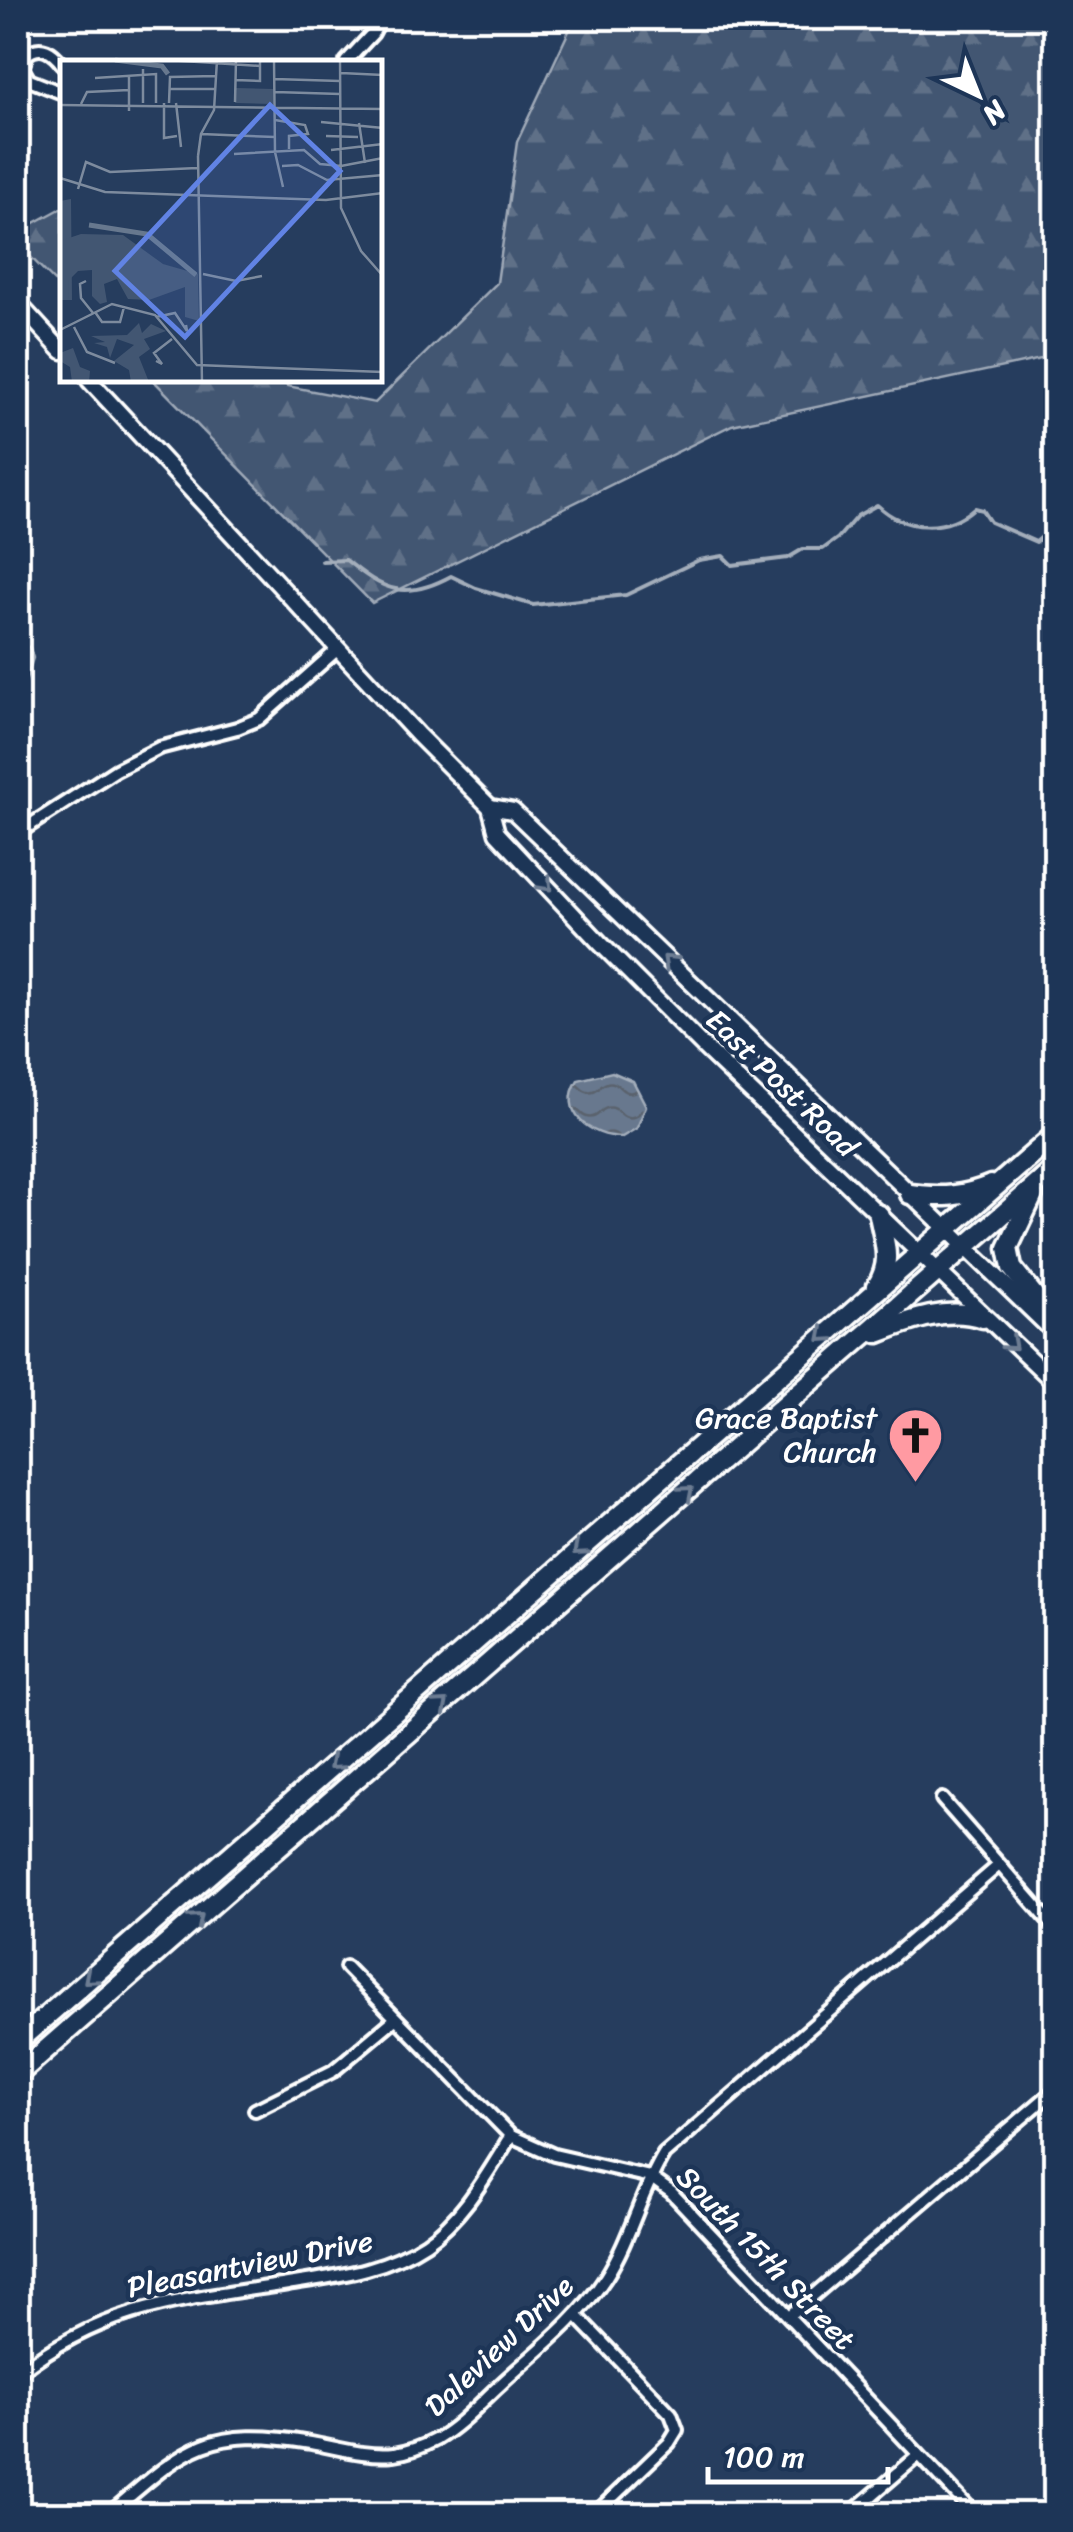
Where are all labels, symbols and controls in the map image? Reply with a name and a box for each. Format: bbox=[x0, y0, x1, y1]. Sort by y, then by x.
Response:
north arrow bbox=[928, 45, 1028, 145]
inset map bbox=[60, 60, 382, 382]
text: N bbox=[970, 88, 1019, 138]
one-way arrow bbox=[534, 873, 552, 891]
one-way arrow bbox=[663, 955, 681, 973]
street label: East Post Road bbox=[692, 995, 873, 1172]
one-way arrow bbox=[817, 1324, 836, 1342]
one-way arrow bbox=[999, 1332, 1018, 1350]
place label: Grace Baptist Church bbox=[695, 1391, 879, 1479]
church icon: Grace Baptist Church bbox=[886, 1405, 946, 1484]
one-way arrow bbox=[675, 1485, 694, 1503]
one-way arrow bbox=[572, 1538, 591, 1556]
one-way arrow bbox=[430, 1699, 449, 1717]
one-way arrow bbox=[328, 1752, 346, 1770]
one-way arrow bbox=[185, 1912, 204, 1930]
one-way arrow bbox=[83, 1966, 102, 1984]
street label: South 15th Street bbox=[663, 2152, 869, 2364]
street label: Pleasantview Drive bbox=[122, 2214, 378, 2314]
street label: Daleview Drive bbox=[411, 2261, 587, 2431]
scale bar bbox=[708, 2422, 888, 2484]
text: 100 m bbox=[723, 2430, 805, 2484]

